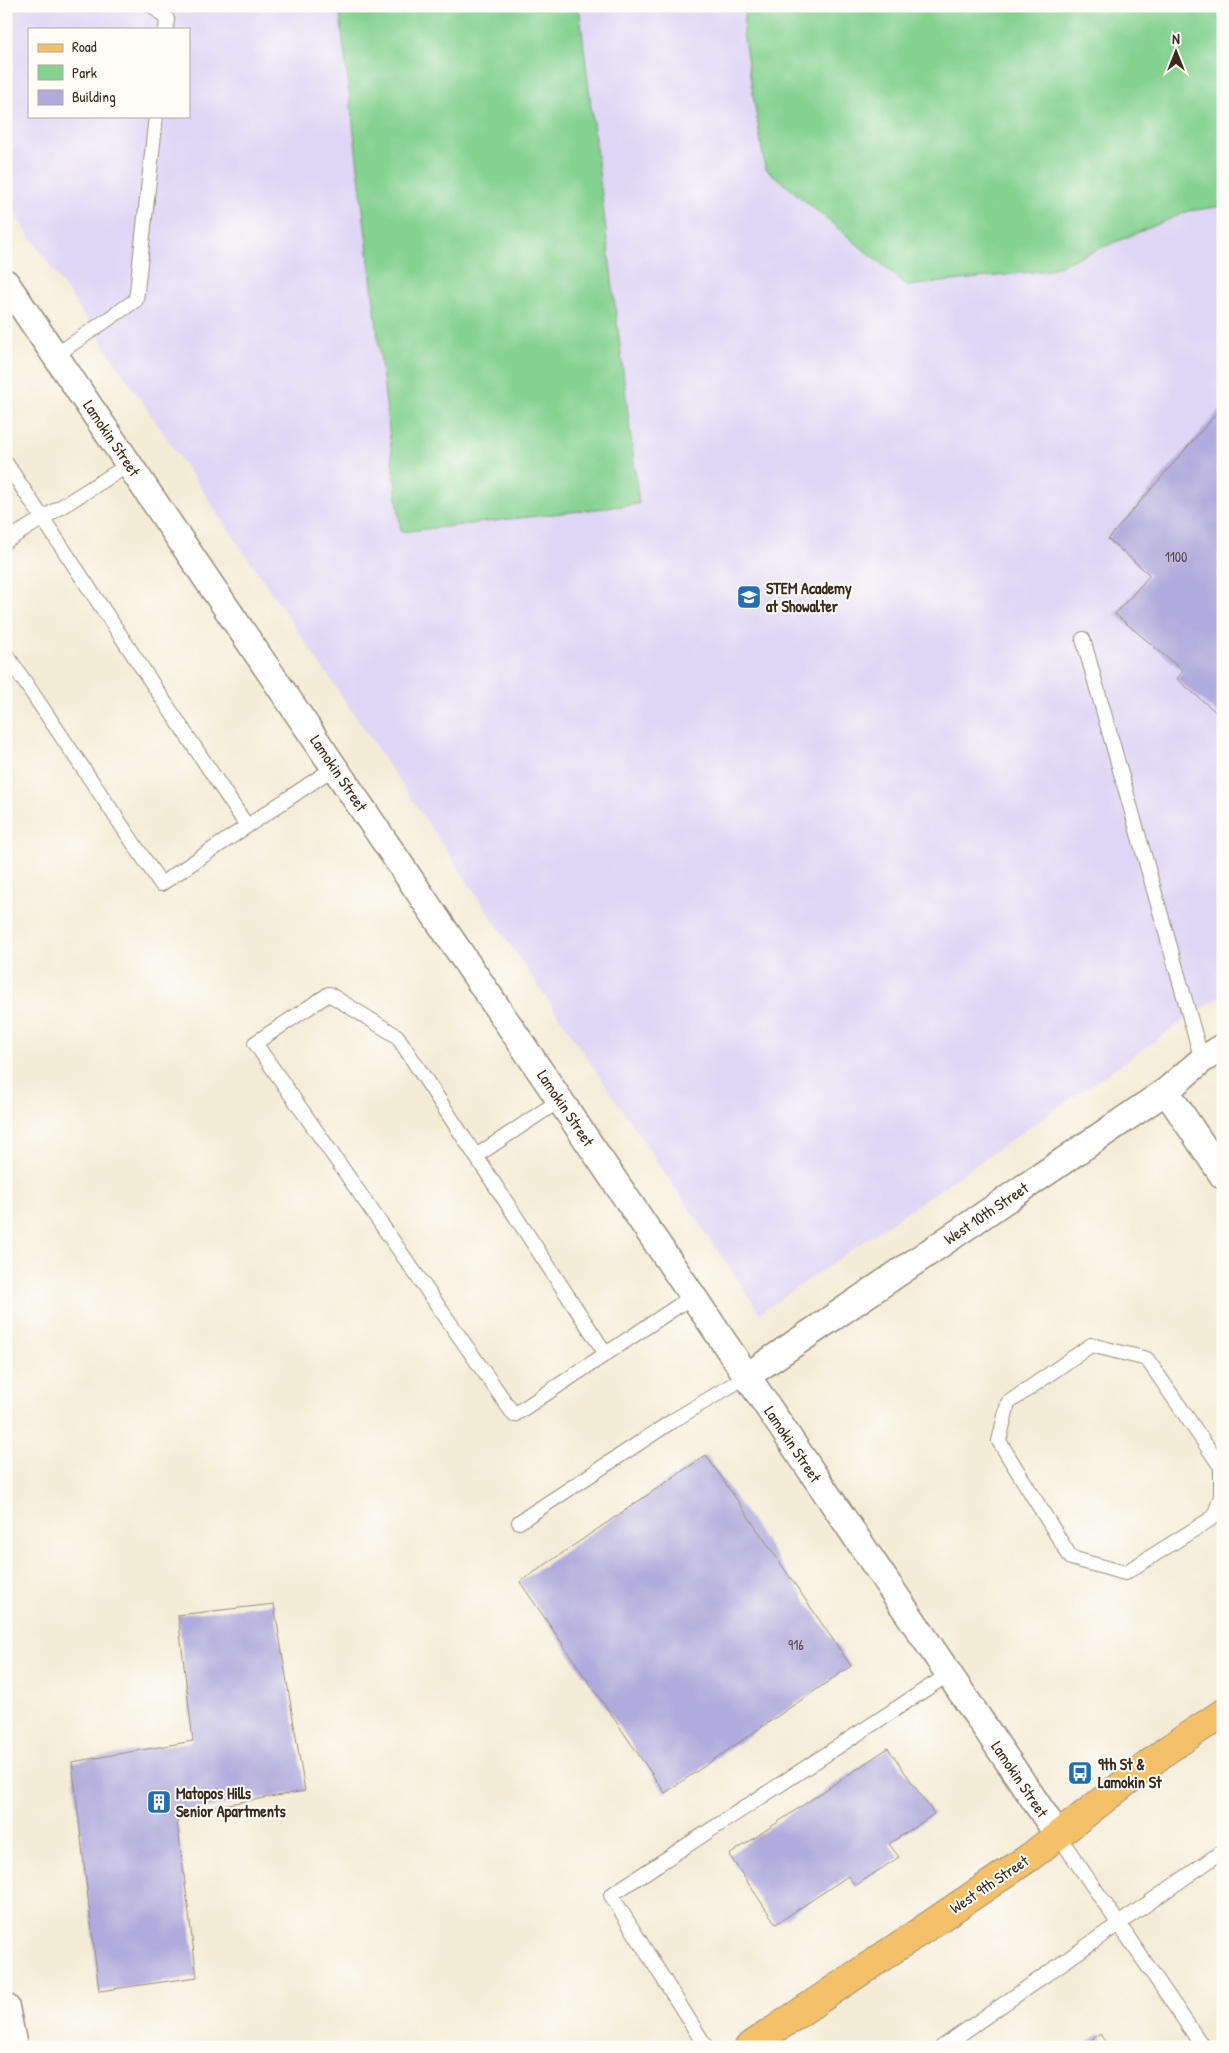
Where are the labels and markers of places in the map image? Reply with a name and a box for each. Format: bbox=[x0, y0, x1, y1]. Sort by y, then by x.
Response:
place label: STEM Academy at Showalter bbox=[766, 577, 852, 617]
school or university icon: STEM Academy at Showalter bbox=[736, 584, 762, 610]
place label: 9th St & Lamokin St bbox=[1098, 1753, 1162, 1793]
bus stop icon: 9th St & Lamokin St bbox=[1067, 1760, 1093, 1786]
place label: Matopos Hills Senior Apartments bbox=[176, 1782, 286, 1823]
building icon: Matopos Hills Senior Apartments bbox=[146, 1789, 172, 1815]

